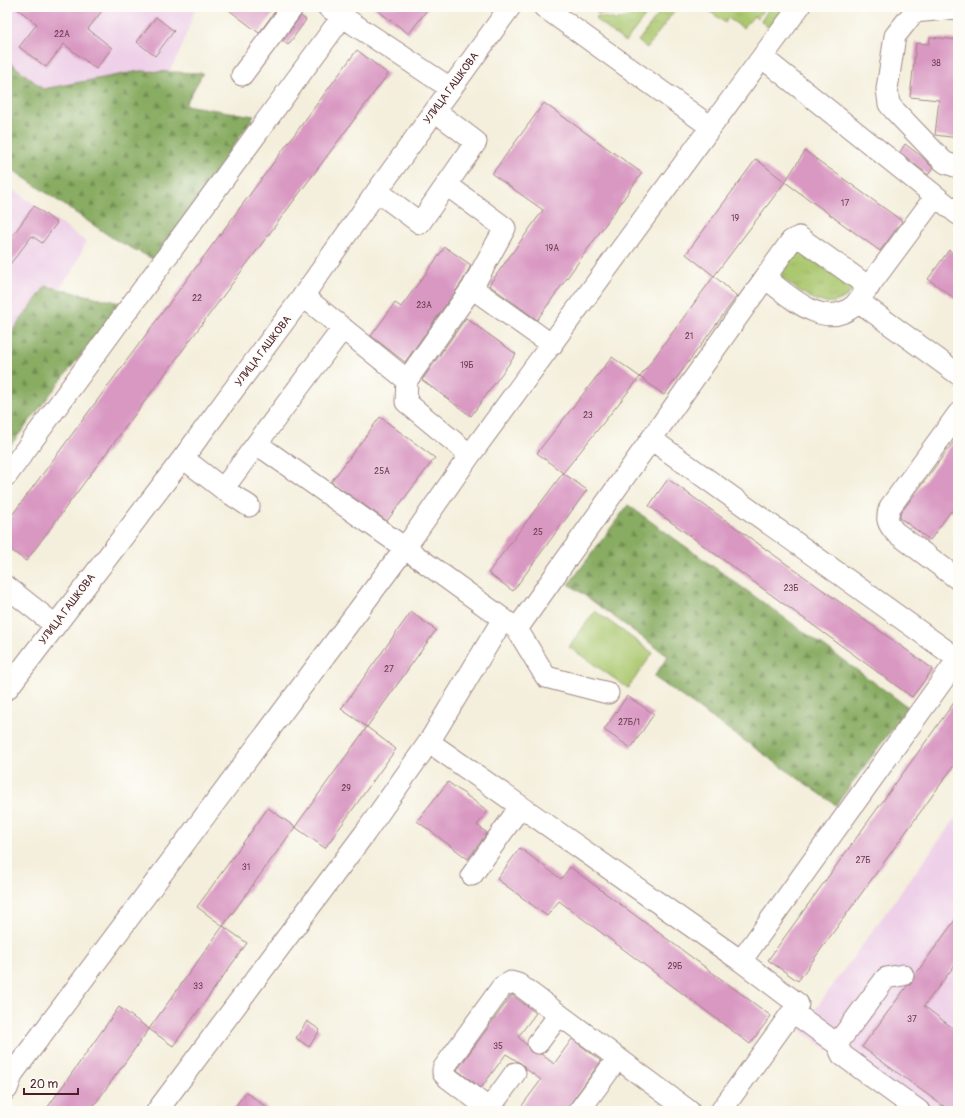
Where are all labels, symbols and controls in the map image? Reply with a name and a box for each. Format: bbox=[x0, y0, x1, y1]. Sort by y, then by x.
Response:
house number: 22А bbox=[54, 29, 70, 40]
street label: УЛИЦА ГАШКОВА bbox=[421, 50, 481, 126]
house number: 38 bbox=[931, 58, 941, 69]
house number: 17 bbox=[841, 198, 849, 209]
house number: 19 bbox=[731, 213, 739, 224]
house number: 19А bbox=[545, 243, 559, 254]
house number: 22 bbox=[192, 293, 202, 304]
house number: 23А bbox=[416, 300, 432, 311]
street label: УЛИЦА ГАШКОВА bbox=[232, 313, 294, 389]
house number: 21 bbox=[685, 331, 693, 342]
house number: 19Б bbox=[460, 360, 474, 371]
house number: 23 bbox=[583, 410, 593, 421]
house number: 25А bbox=[374, 466, 390, 477]
house number: 25 bbox=[533, 527, 543, 538]
street label: УЛИЦА ГАШКОВА bbox=[36, 571, 98, 647]
house number: 23Б bbox=[783, 583, 799, 594]
house number: 27 bbox=[384, 664, 394, 675]
house number: 27Б/1 bbox=[618, 717, 640, 728]
house number: 29 bbox=[341, 783, 351, 794]
house number: 27Б bbox=[855, 855, 871, 866]
house number: 31 bbox=[242, 862, 250, 873]
house number: 29Б bbox=[667, 961, 683, 972]
house number: 33 bbox=[193, 981, 203, 992]
house number: 37 bbox=[907, 1014, 917, 1025]
house number: 35 bbox=[493, 1041, 503, 1052]
scale bar bbox=[24, 1070, 78, 1096]
text: 20 m bbox=[30, 1077, 59, 1092]

